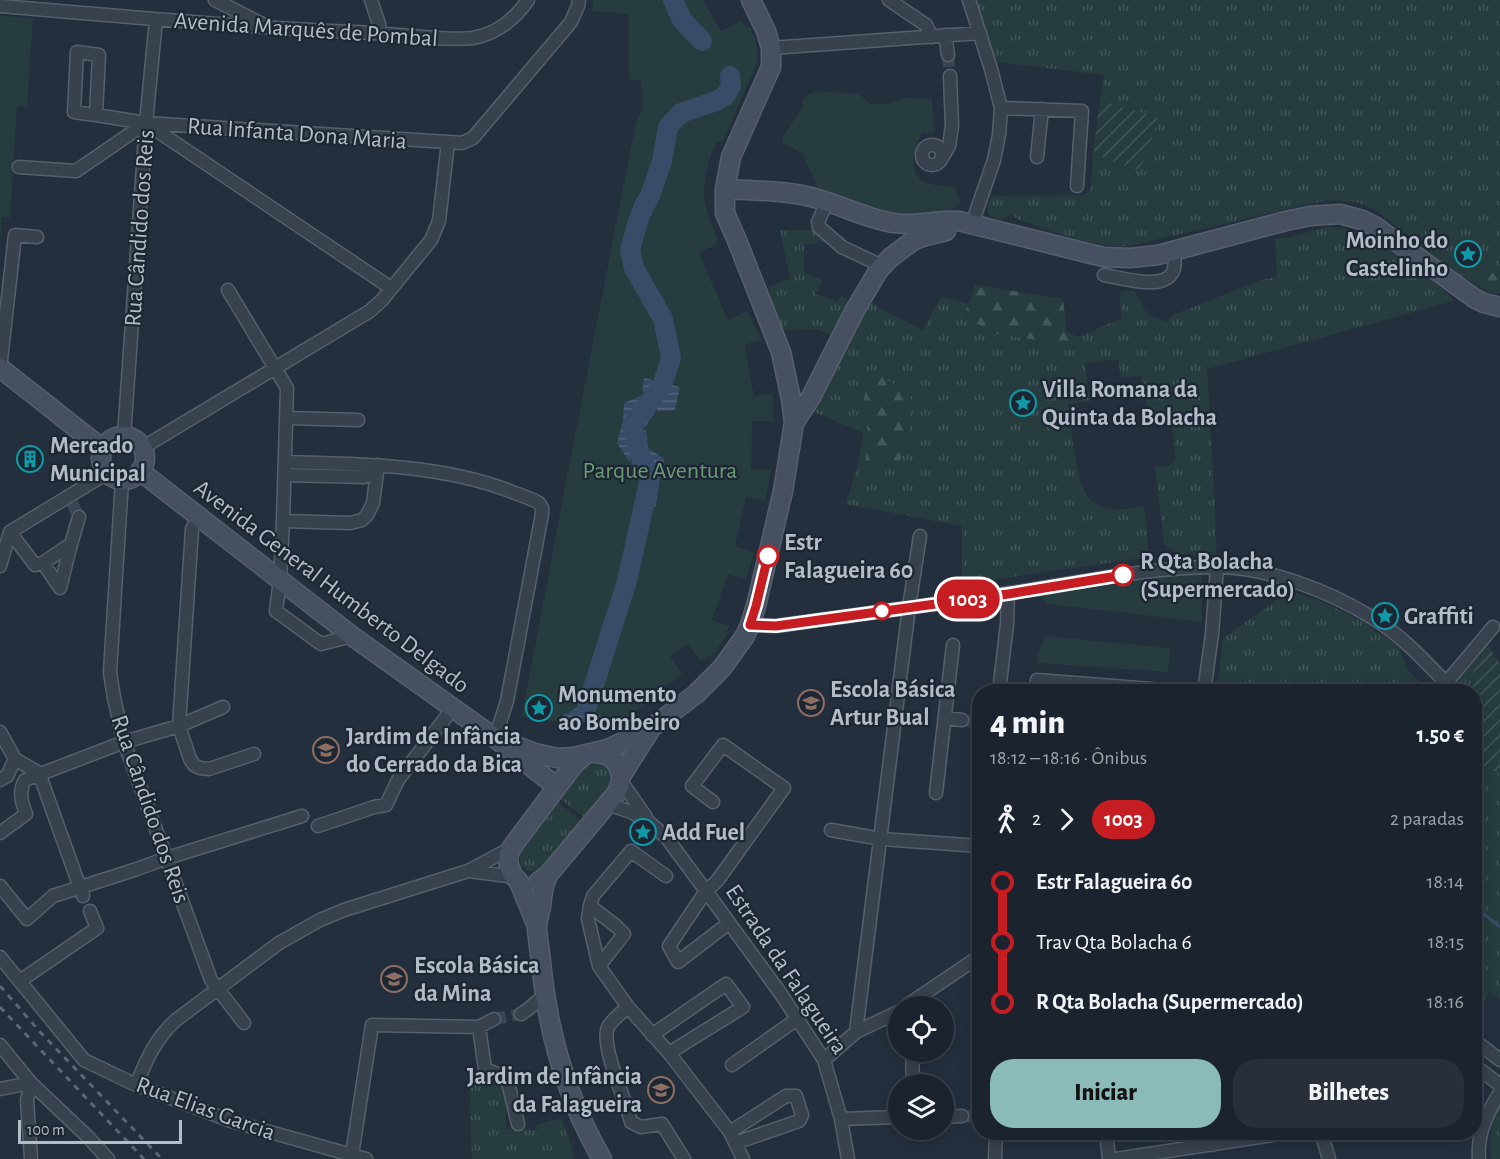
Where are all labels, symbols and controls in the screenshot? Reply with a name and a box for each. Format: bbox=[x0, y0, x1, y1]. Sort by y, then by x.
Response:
street label: Avenida Marquês de Pombal bbox=[173, 9, 439, 51]
street label: Rua Infanta Dona Maria bbox=[186, 114, 408, 154]
street label: Rua Cândido dos Reis bbox=[121, 129, 159, 327]
place label: Moinho do Castelinho bbox=[1346, 229, 1448, 281]
place icon: Moinho do Castelinho bbox=[1453, 239, 1483, 269]
place label: Villa Romana da Quinta da Bolacha bbox=[1042, 378, 1217, 430]
place icon: Villa Romana da Quinta da Bolacha bbox=[1008, 388, 1038, 418]
place label: Mercado Municipal bbox=[50, 434, 146, 486]
building icon: Mercado Municipal bbox=[15, 444, 45, 474]
park label: Parque Aventura bbox=[583, 459, 737, 483]
street label: Avenida General Humberto Delgado bbox=[189, 476, 473, 698]
place label: Estr Falagueira 60 bbox=[784, 531, 913, 583]
marker: Estr Falagueira 60 bbox=[757, 545, 779, 567]
place label: R Qta Bolacha (Supermercado) bbox=[1140, 550, 1295, 602]
marker: R Qta Bolacha (Supermercado) bbox=[1112, 564, 1134, 586]
line badge: 1003 bbox=[926, 580, 1010, 618]
text: 1003 bbox=[949, 589, 987, 610]
place icon: Graffiti bbox=[1370, 601, 1400, 631]
unlabelled marker bbox=[873, 602, 891, 620]
place label: Graffiti bbox=[1404, 605, 1474, 629]
place label: Escola Básica Artur Bual bbox=[830, 678, 955, 730]
place label: Monumento ao Bombeiro bbox=[558, 683, 680, 735]
school or university icon: Escola Básica Artur Bual bbox=[796, 688, 826, 718]
place icon: Monumento ao Bombeiro bbox=[524, 693, 554, 723]
text: 4 min bbox=[990, 707, 1065, 740]
street label: Rua Cândido dos Reis bbox=[107, 712, 194, 907]
text: 1.50 € bbox=[1416, 724, 1464, 746]
place label: Jardim de Infância do Cerrado da Bica bbox=[346, 725, 522, 777]
school or university icon: Jardim de Infância do Cerrado da Bica bbox=[311, 735, 341, 765]
text: 18:12 – 18:16 · Ônibus bbox=[990, 748, 1147, 768]
icon: walk bbox=[990, 803, 1023, 836]
icon: forward bbox=[1050, 803, 1083, 836]
text: 2 bbox=[1032, 809, 1041, 829]
text: 1003 bbox=[1104, 809, 1143, 830]
text: 2 paradas bbox=[1390, 809, 1464, 829]
place icon: Add Fuel bbox=[628, 817, 658, 847]
place label: Add Fuel bbox=[662, 821, 745, 845]
text: Estr Falagueira 60 bbox=[1036, 871, 1193, 893]
text: 18:14 bbox=[1427, 872, 1464, 892]
street label: Estrada da Falagueira bbox=[721, 880, 852, 1059]
text: Trav Qta Bolacha 6 bbox=[1036, 931, 1192, 953]
text: 18:15 bbox=[1428, 932, 1464, 952]
place label: Escola Básica da Mina bbox=[414, 954, 539, 1006]
school or university icon: Escola Básica da Mina bbox=[379, 964, 409, 994]
text: R Qta Bolacha (Supermercado) bbox=[1036, 991, 1304, 1013]
text: 18:16 bbox=[1427, 992, 1464, 1012]
map controls bbox=[888, 996, 954, 1140]
button: locate bbox=[888, 996, 954, 1062]
button: Iniciar bbox=[990, 1059, 1221, 1128]
button: Bilhetes bbox=[1233, 1059, 1464, 1128]
place label: Jardim de Infância da Falagueira bbox=[467, 1065, 642, 1117]
street label: Rua Elias Garcia bbox=[133, 1073, 278, 1145]
button: layers bbox=[888, 1074, 954, 1140]
school or university icon: Jardim de Infância da Falagueira bbox=[646, 1075, 676, 1105]
scale bar bbox=[18, 1117, 182, 1144]
text: 100 m bbox=[27, 1122, 65, 1138]

